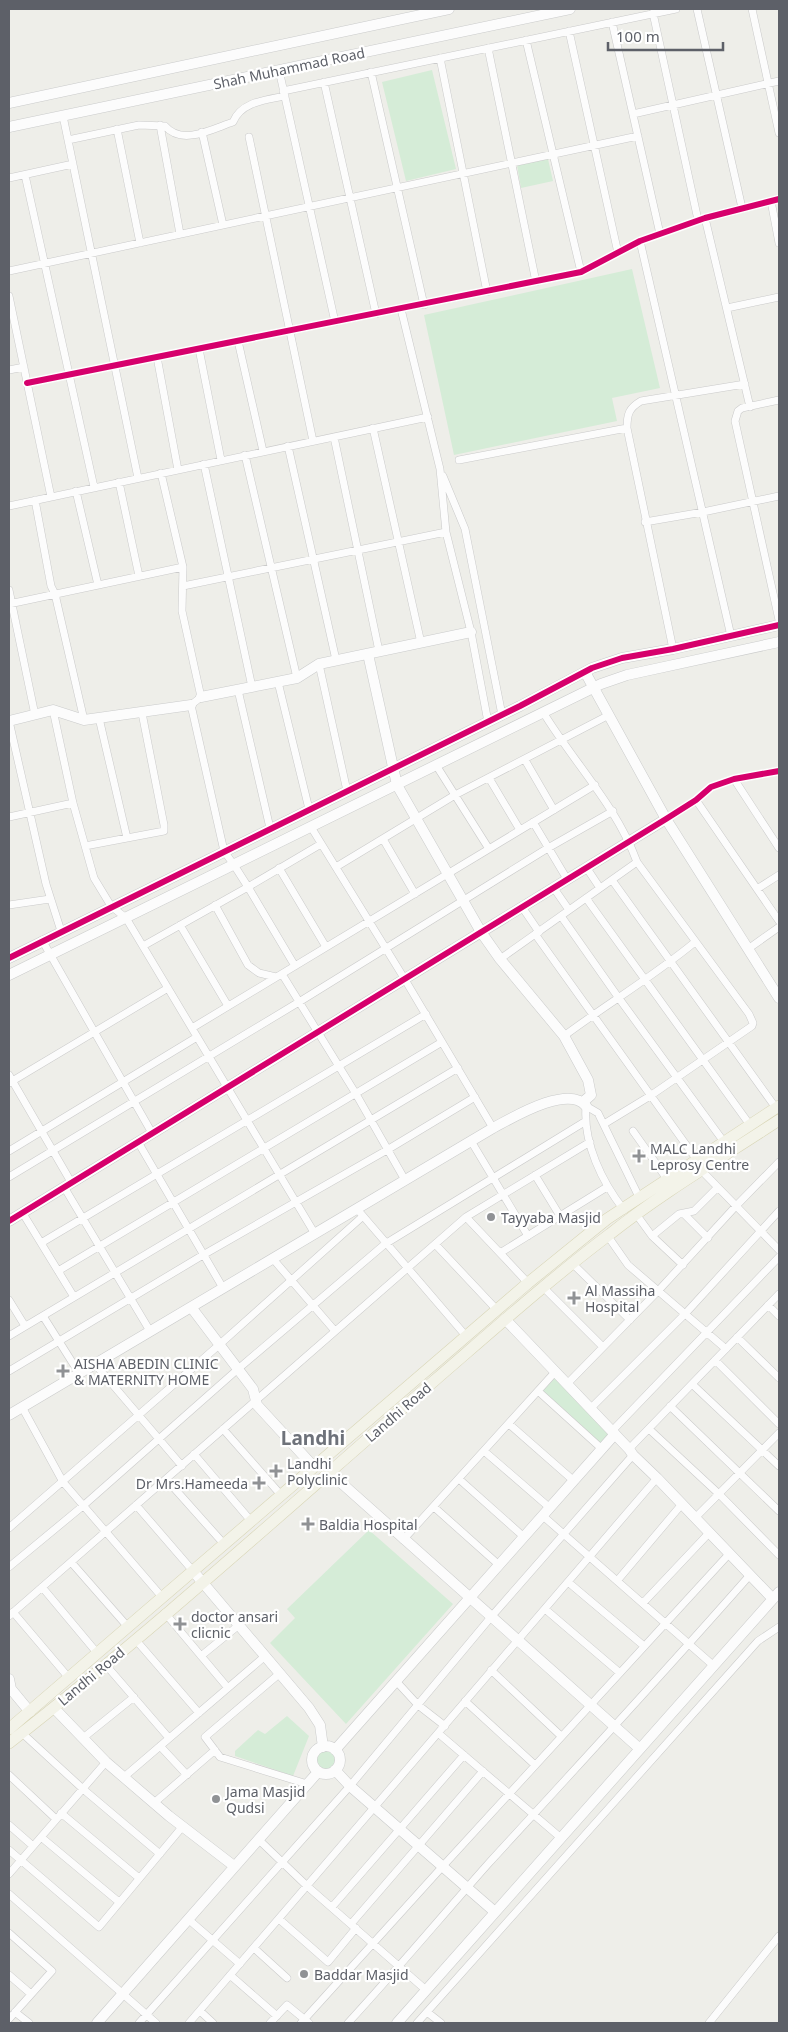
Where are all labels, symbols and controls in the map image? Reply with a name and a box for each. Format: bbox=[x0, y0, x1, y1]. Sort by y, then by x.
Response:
scale bar bbox=[608, 20, 723, 52]
text: 100 m bbox=[616, 26, 660, 46]
street label: Shah Muhammad Road bbox=[212, 43, 366, 93]
place label: MALC Landhi Leprosy Centre bbox=[650, 1139, 749, 1174]
marker: MALC Landhi Leprosy Centre bbox=[632, 1149, 646, 1163]
place label: Tayyaba Masjid bbox=[501, 1208, 601, 1227]
marker: Tayyaba Masjid bbox=[485, 1211, 497, 1223]
place label: Al Massiha Hospital bbox=[585, 1281, 655, 1316]
marker: Al Massiha Hospital bbox=[567, 1291, 581, 1305]
place label: AISHA ABEDIN CLINIC & MATERNITY HOME bbox=[74, 1354, 219, 1389]
marker: AISHA ABEDIN CLINIC & MATERNITY HOME bbox=[56, 1364, 70, 1378]
street label: Landhi Road bbox=[361, 1378, 435, 1446]
district label: Landhi bbox=[281, 1425, 345, 1451]
place label: Landhi Polyclinic bbox=[287, 1454, 348, 1489]
marker: Landhi Polyclinic bbox=[269, 1464, 283, 1478]
place label: Dr Mrs.Hameeda bbox=[136, 1474, 248, 1493]
marker: Dr Mrs.Hameeda bbox=[252, 1476, 266, 1490]
place label: Baldia Hospital bbox=[319, 1515, 418, 1534]
marker: Baldia Hospital bbox=[301, 1517, 315, 1531]
place label: doctor ansari clicnic bbox=[191, 1607, 278, 1642]
marker: doctor ansari clicnic bbox=[173, 1617, 187, 1631]
street label: Landhi Road bbox=[53, 1642, 129, 1710]
place label: Jama Masjid Qudsi bbox=[224, 1782, 305, 1817]
marker: Jama Masjid Qudsi bbox=[210, 1793, 222, 1805]
place label: Baddar Masjid bbox=[314, 1965, 409, 1984]
marker: Baddar Masjid bbox=[298, 1968, 310, 1980]

